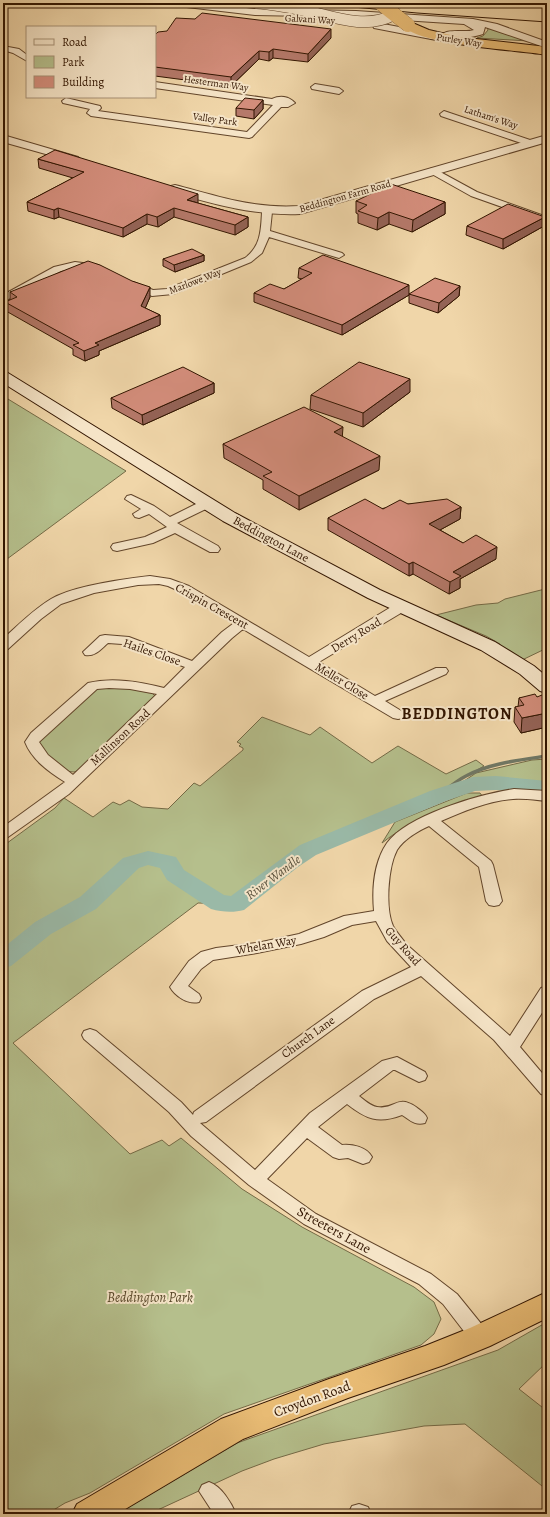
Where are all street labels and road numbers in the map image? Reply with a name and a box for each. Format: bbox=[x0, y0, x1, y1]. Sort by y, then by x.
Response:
street label: Galvani Way bbox=[285, 11, 336, 27]
street label: Purley Way bbox=[435, 30, 483, 50]
street label: Hesterman Way bbox=[183, 72, 250, 94]
street label: Latham's Way bbox=[462, 102, 520, 132]
street label: Valley Park bbox=[191, 109, 238, 129]
street label: Beddington Farm Road bbox=[298, 177, 393, 215]
street label: Marlowe Way bbox=[167, 265, 223, 297]
street label: Beddington Lane bbox=[230, 512, 312, 566]
street label: Crispin Crescent bbox=[172, 579, 252, 633]
street label: Derry Road bbox=[328, 613, 385, 656]
street label: Hailes Close bbox=[121, 635, 183, 669]
street label: Meller Close bbox=[312, 659, 372, 703]
street label: Mallinson Road bbox=[87, 705, 154, 769]
street label: Guy Road bbox=[382, 923, 425, 969]
street label: Whelan Way bbox=[233, 932, 298, 958]
street label: Church Lane bbox=[278, 1012, 338, 1062]
street label: Streeters Lane bbox=[294, 1202, 374, 1258]
street label: Croydon Road bbox=[271, 1376, 354, 1422]

